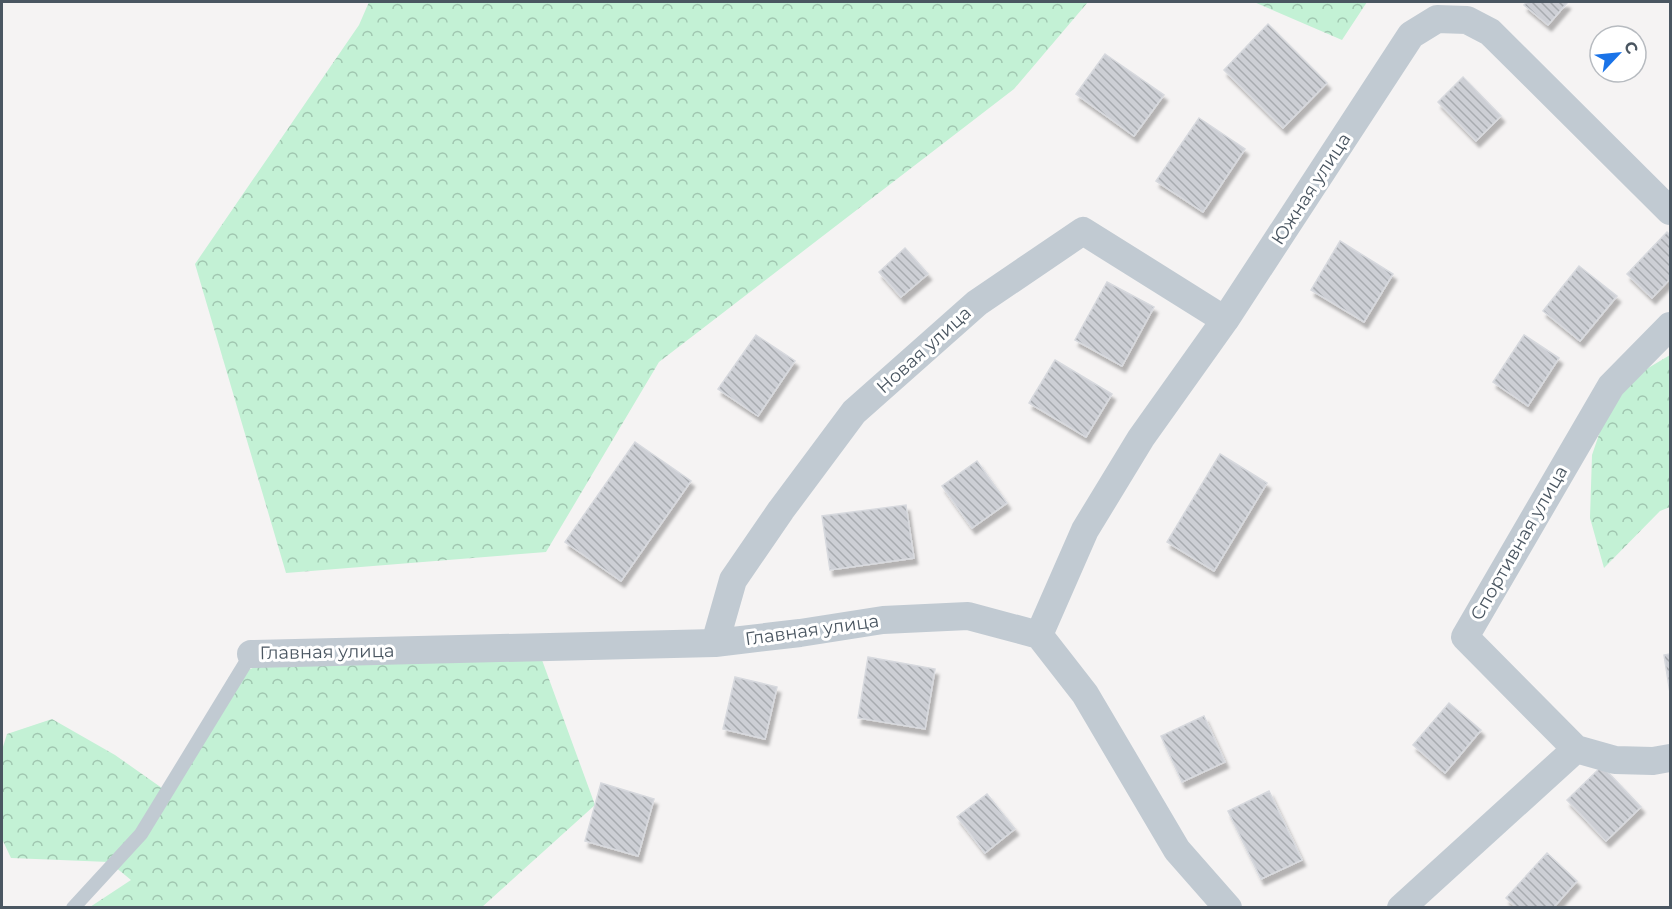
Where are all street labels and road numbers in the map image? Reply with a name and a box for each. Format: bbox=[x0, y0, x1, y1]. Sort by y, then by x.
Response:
street label: Южная улица bbox=[1267, 129, 1355, 249]
street label: Новая улица bbox=[872, 302, 976, 398]
street label: Спортивная улица bbox=[1466, 462, 1572, 624]
street label: Главная улица bbox=[744, 610, 880, 650]
street label: Главная улица bbox=[259, 640, 395, 664]

